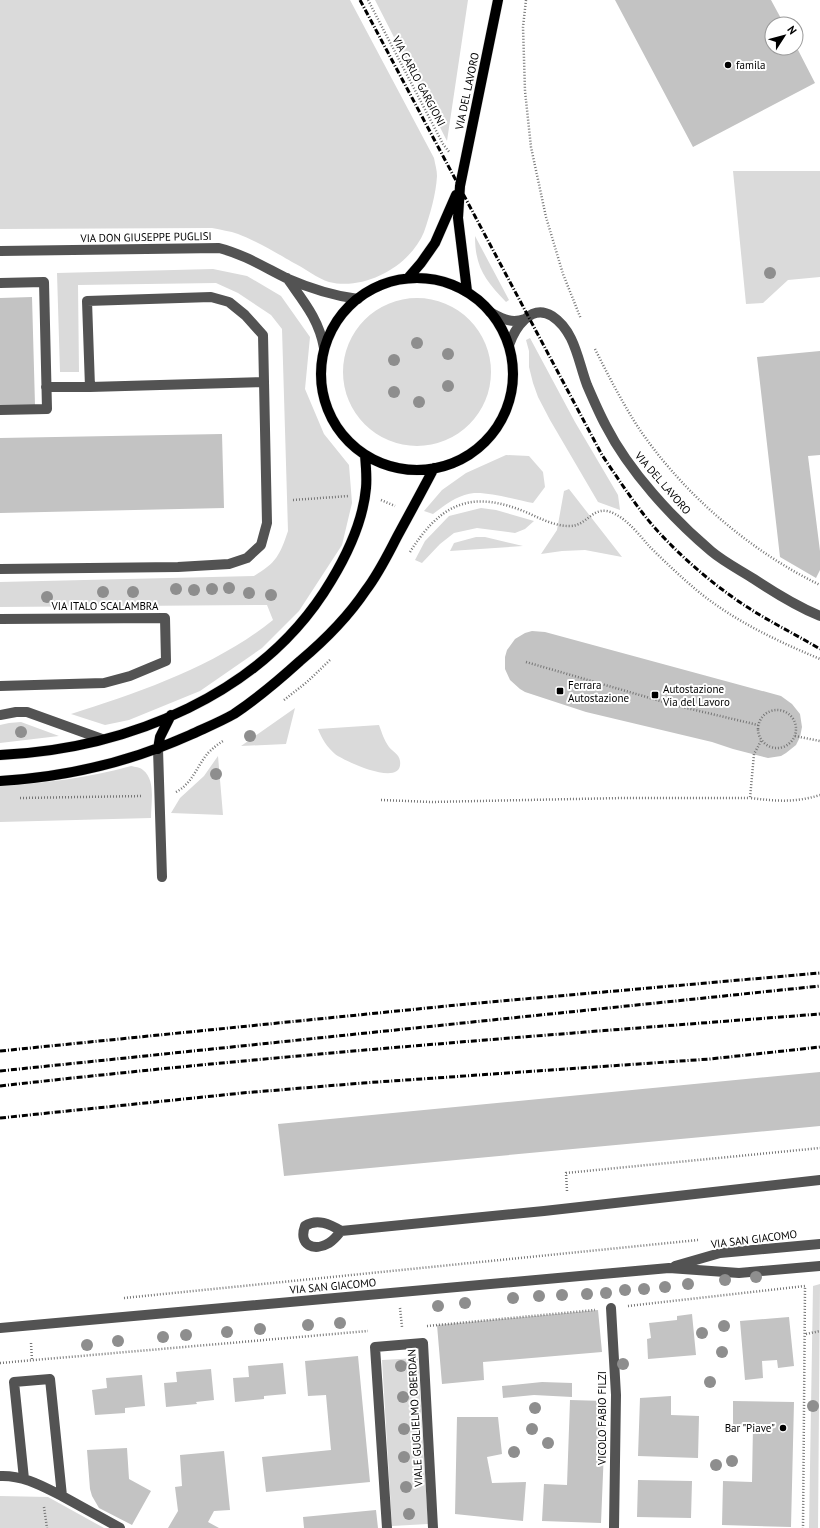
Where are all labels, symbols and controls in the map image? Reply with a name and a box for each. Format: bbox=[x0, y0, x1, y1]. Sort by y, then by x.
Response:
north arrow bbox=[764, 16, 804, 56]
text: N bbox=[784, 23, 800, 37]
street label: VIA CARLO GARGIONI bbox=[389, 33, 449, 128]
street label: VIA DEL LAVORO bbox=[452, 51, 482, 132]
place label: famila bbox=[736, 58, 766, 72]
marker: famila bbox=[723, 60, 733, 70]
street label: VIA DON GIUSEPPE PUGLISI bbox=[79, 229, 212, 245]
street label: VIA DEL LAVORO bbox=[631, 448, 694, 517]
street label: VIA ITALO SCALAMBRA bbox=[50, 599, 159, 613]
place label: Ferrara Autostazione bbox=[568, 678, 629, 705]
place label: Autostazione Via del Lavoro bbox=[662, 682, 730, 709]
marker: Ferrara Autostazione bbox=[555, 686, 565, 696]
marker: Autostazione Via del Lavoro bbox=[650, 690, 660, 700]
street label: VIA SAN GIACOMO bbox=[709, 1227, 798, 1251]
street label: VIA SAN GIACOMO bbox=[288, 1275, 377, 1297]
street label: VIALE GUGLIELMO OBERDAN bbox=[404, 1349, 426, 1488]
street label: VICOLO FABIO FILZI bbox=[595, 1371, 609, 1466]
place label: Bar "Piave" bbox=[725, 1421, 775, 1435]
marker: Bar "Piave" bbox=[778, 1423, 788, 1433]

